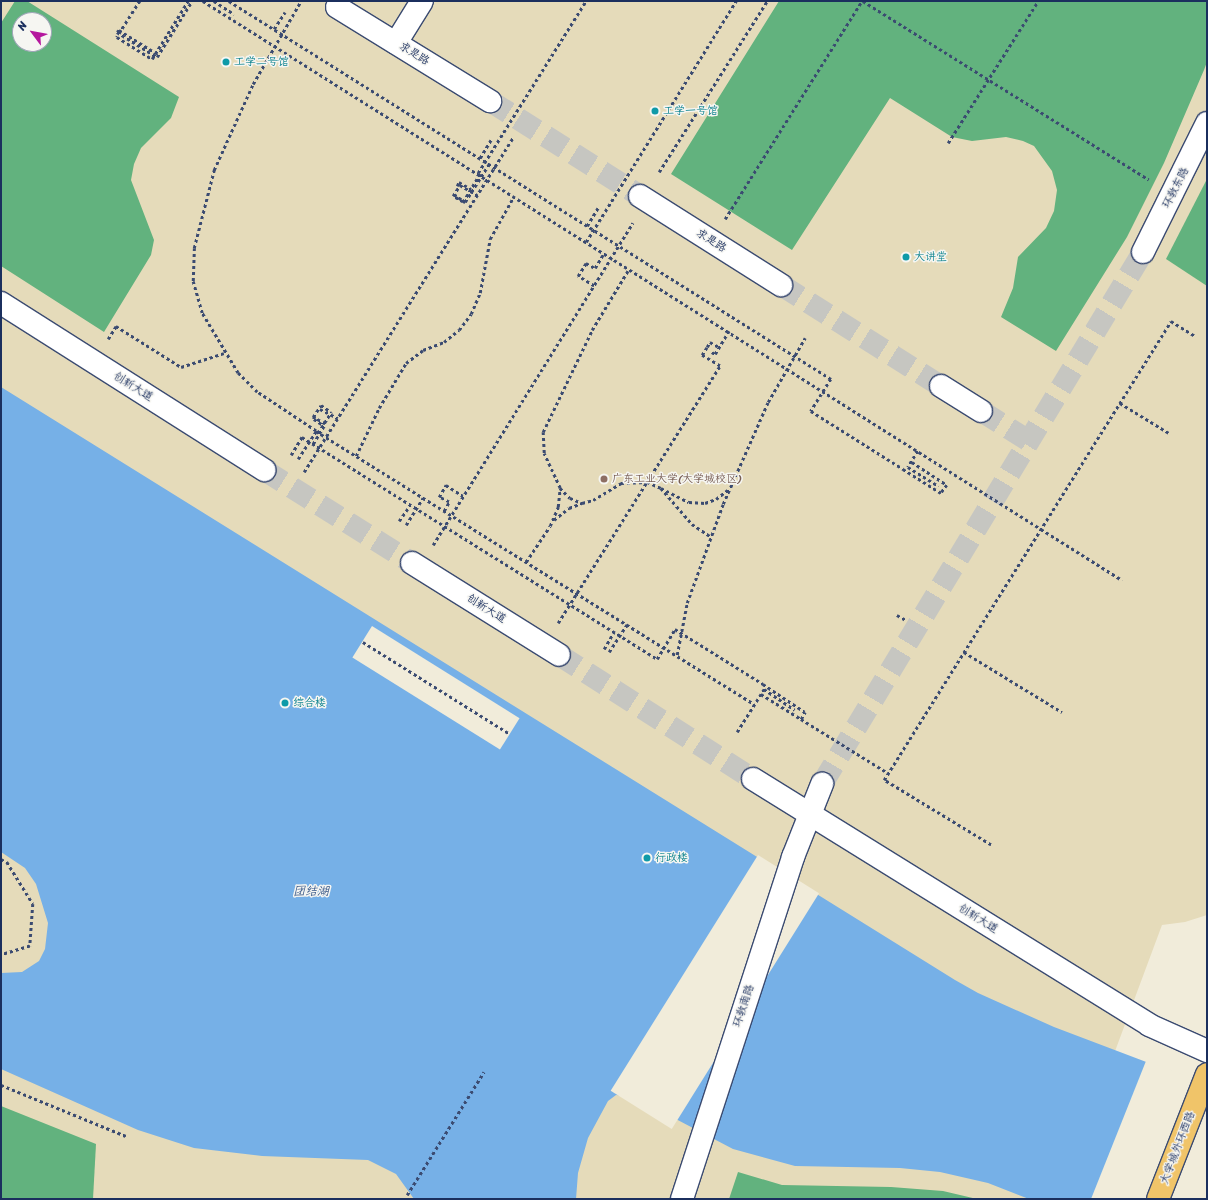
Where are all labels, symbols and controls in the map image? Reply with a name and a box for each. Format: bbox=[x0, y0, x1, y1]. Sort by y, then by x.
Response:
north arrow bbox=[12, 12, 52, 52]
text: N bbox=[12, 18, 32, 34]
street label: 求是路 bbox=[396, 40, 432, 68]
place label: 工学二号馆 bbox=[234, 55, 289, 69]
marker: 工学二号馆 bbox=[221, 57, 231, 67]
place label: 工学一号馆 bbox=[663, 104, 718, 118]
marker: 工学一号馆 bbox=[650, 106, 660, 116]
street label: 环教东路 bbox=[1160, 165, 1192, 211]
street label: 求是路 bbox=[694, 227, 728, 255]
place label: 大讲堂 bbox=[914, 250, 947, 264]
marker: 大讲堂 bbox=[901, 252, 911, 262]
street label: 创新大道 bbox=[111, 370, 155, 404]
place label: 广东工业大学(大学城校区) bbox=[612, 472, 741, 486]
marker: 广东工业大学(大学城校区) bbox=[599, 474, 609, 484]
street label: 创新大道 bbox=[464, 592, 508, 626]
place label: 综合楼 bbox=[293, 696, 326, 710]
marker: 综合楼 bbox=[280, 698, 290, 708]
place label: 行政楼 bbox=[655, 851, 688, 865]
marker: 行政楼 bbox=[642, 853, 652, 863]
water label: 团结湖 bbox=[293, 885, 329, 899]
street label: 创新大道 bbox=[956, 902, 1000, 936]
street label: 环教南路 bbox=[731, 983, 757, 1029]
street label: 大学城外环西路 bbox=[1158, 1110, 1198, 1186]

